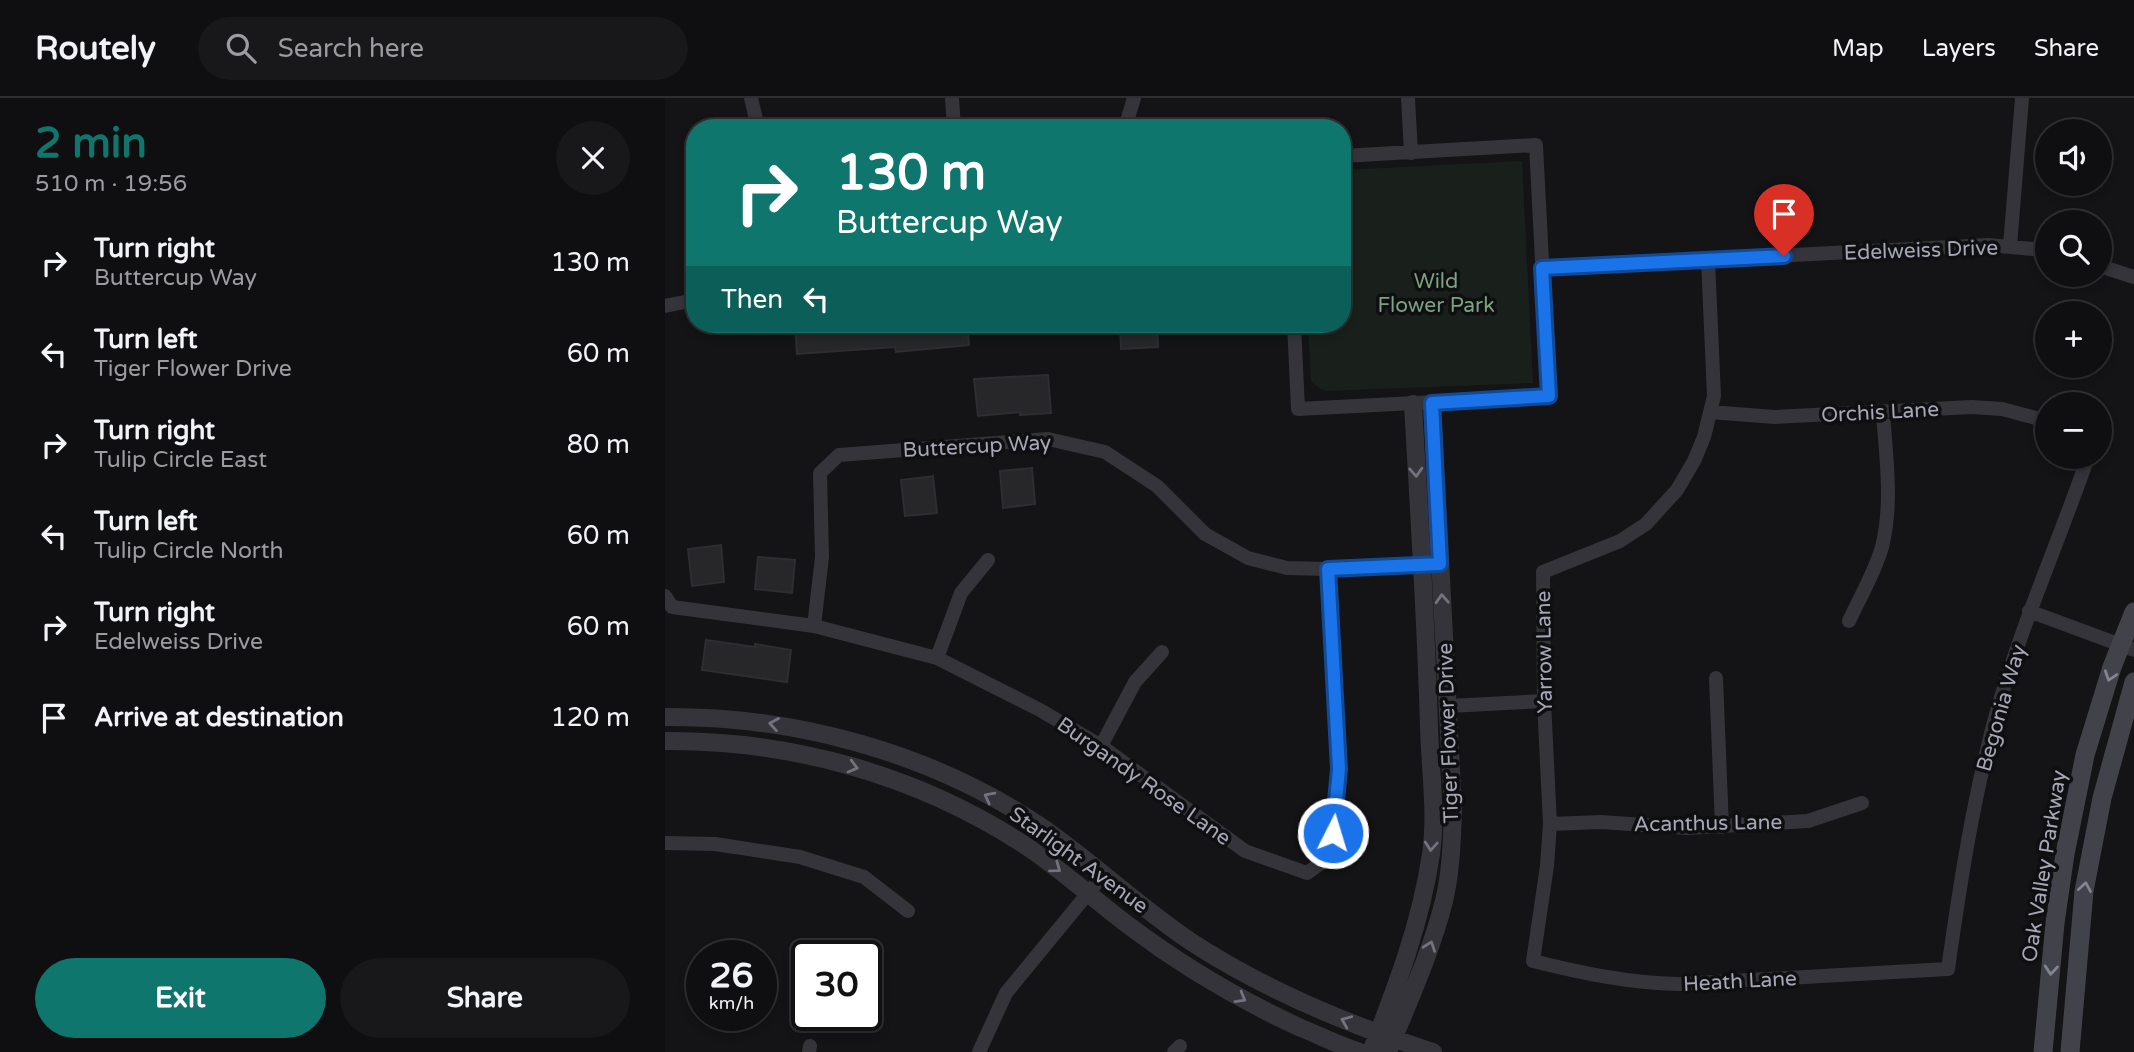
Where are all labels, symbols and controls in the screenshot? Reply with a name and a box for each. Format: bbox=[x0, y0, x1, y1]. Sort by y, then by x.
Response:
search box bbox=[198, 17, 688, 80]
text: Routely bbox=[35, 29, 156, 68]
icon: search bbox=[222, 29, 260, 67]
text: Search here bbox=[278, 33, 424, 64]
text: Map bbox=[1832, 34, 1884, 63]
text: Layers bbox=[1922, 34, 1996, 63]
text: Share bbox=[2034, 34, 2099, 63]
text: 2 min bbox=[35, 118, 147, 169]
map controls bbox=[2035, 119, 2112, 469]
button: sound bbox=[2035, 119, 2112, 196]
button: close bbox=[556, 121, 630, 195]
text: 130 m bbox=[836, 144, 986, 203]
icon: right bbox=[721, 147, 812, 238]
text: 510 m · 19:56 bbox=[35, 170, 187, 198]
pin bbox=[1754, 184, 1814, 256]
icon: arrive bbox=[1765, 195, 1803, 233]
text: Buttercup Way bbox=[836, 204, 1063, 242]
button: search bbox=[2035, 210, 2112, 287]
text: Turn right bbox=[94, 233, 215, 264]
street label: Edelweiss Drive bbox=[1843, 235, 1999, 266]
icon: right bbox=[35, 244, 73, 282]
text: 130 m bbox=[550, 247, 630, 278]
text: Buttercup Way bbox=[94, 264, 257, 292]
park label: Wild Flower Park bbox=[1377, 269, 1495, 318]
icon: left bbox=[797, 280, 835, 318]
text: Then bbox=[721, 284, 783, 315]
button: + bbox=[2035, 301, 2112, 378]
text: Turn left bbox=[94, 324, 197, 355]
icon: left bbox=[35, 335, 73, 373]
text: 60 m bbox=[567, 338, 630, 369]
text: Tiger Flower Drive bbox=[94, 355, 292, 383]
button: − bbox=[2035, 392, 2112, 469]
street label: Orchis Lane bbox=[1820, 397, 1940, 428]
text: Turn right bbox=[94, 415, 215, 446]
icon: right bbox=[35, 426, 73, 464]
text: 80 m bbox=[567, 429, 630, 460]
street label: Buttercup Way bbox=[902, 430, 1052, 463]
text: Tulip Circle East bbox=[94, 446, 267, 474]
one-way arrow bbox=[1409, 467, 1424, 478]
text: Turn left bbox=[94, 506, 197, 537]
icon: left bbox=[35, 517, 73, 555]
text: 60 m bbox=[567, 520, 630, 551]
text: Tulip Circle North bbox=[94, 537, 283, 565]
street label: Yarrow Lane bbox=[1531, 590, 1558, 713]
one-way arrow bbox=[1435, 594, 1450, 605]
text: Turn right bbox=[94, 597, 215, 628]
icon: right bbox=[35, 608, 73, 646]
text: 60 m bbox=[567, 611, 630, 642]
text: Edelweiss Drive bbox=[94, 628, 263, 656]
street label: Tiger Flower Drive bbox=[1433, 642, 1464, 824]
street label: Begonia Way bbox=[1971, 642, 2032, 775]
one-way arrow bbox=[2104, 669, 2118, 681]
icon: arrive bbox=[35, 699, 73, 737]
text: Arrive at destination bbox=[94, 702, 344, 733]
text: 120 m bbox=[550, 702, 630, 733]
street label: Burgandy Rose Lane bbox=[1052, 712, 1236, 851]
one-way arrow bbox=[769, 717, 780, 732]
one-way arrow bbox=[847, 759, 859, 773]
street label: Oak Valley Parkway bbox=[2017, 768, 2072, 964]
one-way arrow bbox=[984, 791, 996, 805]
position arrow bbox=[1296, 796, 1370, 870]
street label: Starlight Avenue bbox=[1005, 802, 1153, 919]
street label: Acanthus Lane bbox=[1634, 810, 1783, 837]
one-way arrow bbox=[1424, 841, 1439, 852]
one-way arrow bbox=[1048, 859, 1061, 872]
one-way arrow bbox=[2077, 881, 2092, 892]
speed limit sign: 30 bbox=[791, 940, 882, 1031]
one-way arrow bbox=[1422, 941, 1436, 953]
text: 26 bbox=[710, 955, 753, 997]
button: Exit bbox=[35, 958, 326, 1038]
button: Share bbox=[340, 958, 630, 1038]
one-way arrow bbox=[2044, 965, 2059, 976]
street label: Heath Lane bbox=[1683, 966, 1798, 997]
one-way arrow bbox=[1233, 990, 1246, 1003]
text: km/h bbox=[709, 992, 754, 1014]
one-way arrow bbox=[1341, 1016, 1353, 1030]

